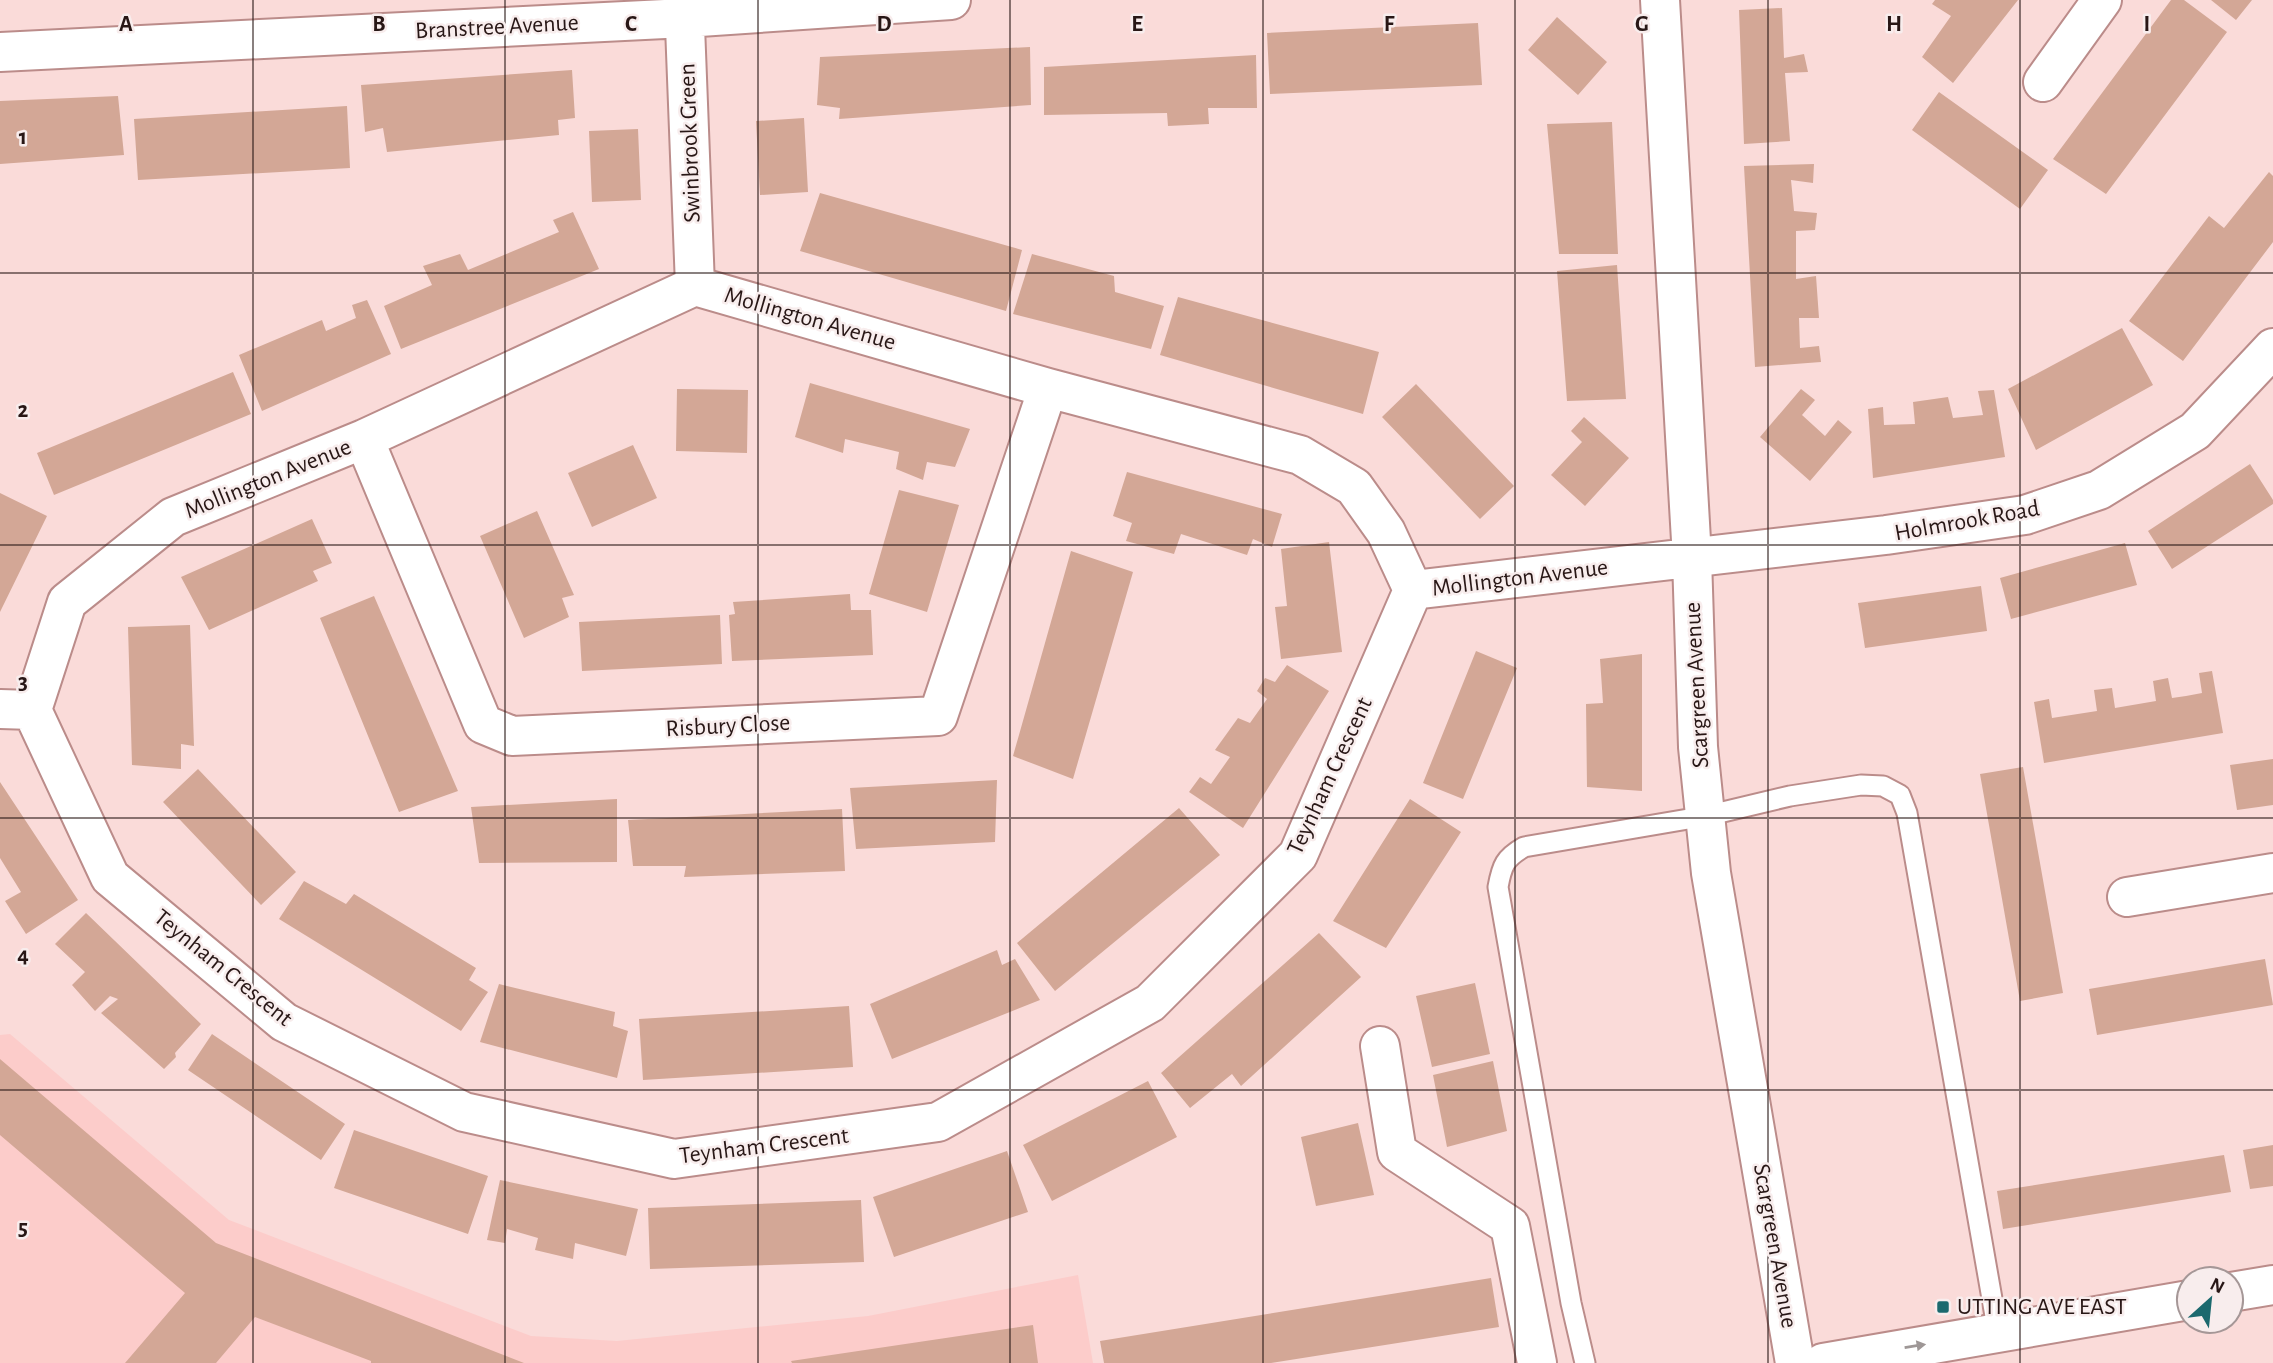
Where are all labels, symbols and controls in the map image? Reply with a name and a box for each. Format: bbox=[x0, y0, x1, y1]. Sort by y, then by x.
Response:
street label: Branstree Avenue bbox=[415, 11, 579, 43]
text: A bbox=[119, 13, 133, 36]
text: B bbox=[372, 13, 386, 36]
text: C bbox=[625, 13, 637, 36]
text: D bbox=[876, 13, 892, 36]
text: E bbox=[1131, 13, 1143, 36]
text: F bbox=[1384, 13, 1395, 36]
text: G bbox=[1635, 13, 1649, 36]
text: H bbox=[1886, 13, 1902, 36]
text: I bbox=[2144, 13, 2150, 36]
street label: Swinbrook Green bbox=[675, 63, 705, 223]
text: 1 bbox=[19, 126, 27, 149]
street label: Mollington Avenue bbox=[722, 283, 898, 355]
text: 2 bbox=[18, 399, 29, 422]
street label: Mollington Avenue bbox=[181, 435, 355, 523]
street label: Holmrook Road bbox=[1893, 496, 2041, 546]
street label: Mollington Avenue bbox=[1431, 555, 1609, 601]
street label: Scargreen Avenue bbox=[1681, 601, 1713, 769]
text: 3 bbox=[18, 671, 28, 694]
street label: Teynham Crescent bbox=[1283, 693, 1377, 858]
street label: Risbury Close bbox=[665, 711, 791, 741]
street label: Teynham Crescent bbox=[149, 905, 297, 1031]
text: 4 bbox=[17, 944, 29, 967]
street label: Teynham Crescent bbox=[678, 1124, 850, 1168]
street label: Scargreen Avenue bbox=[1749, 1162, 1801, 1330]
text: 5 bbox=[18, 1217, 28, 1240]
north arrow bbox=[2175, 1265, 2245, 1335]
text: N bbox=[2207, 1275, 2227, 1298]
place label: UTTING AVE EAST bbox=[1957, 1295, 2127, 1319]
marker: UTTING AVE EAST bbox=[1935, 1299, 1951, 1315]
one-way arrow bbox=[1904, 1341, 1926, 1352]

